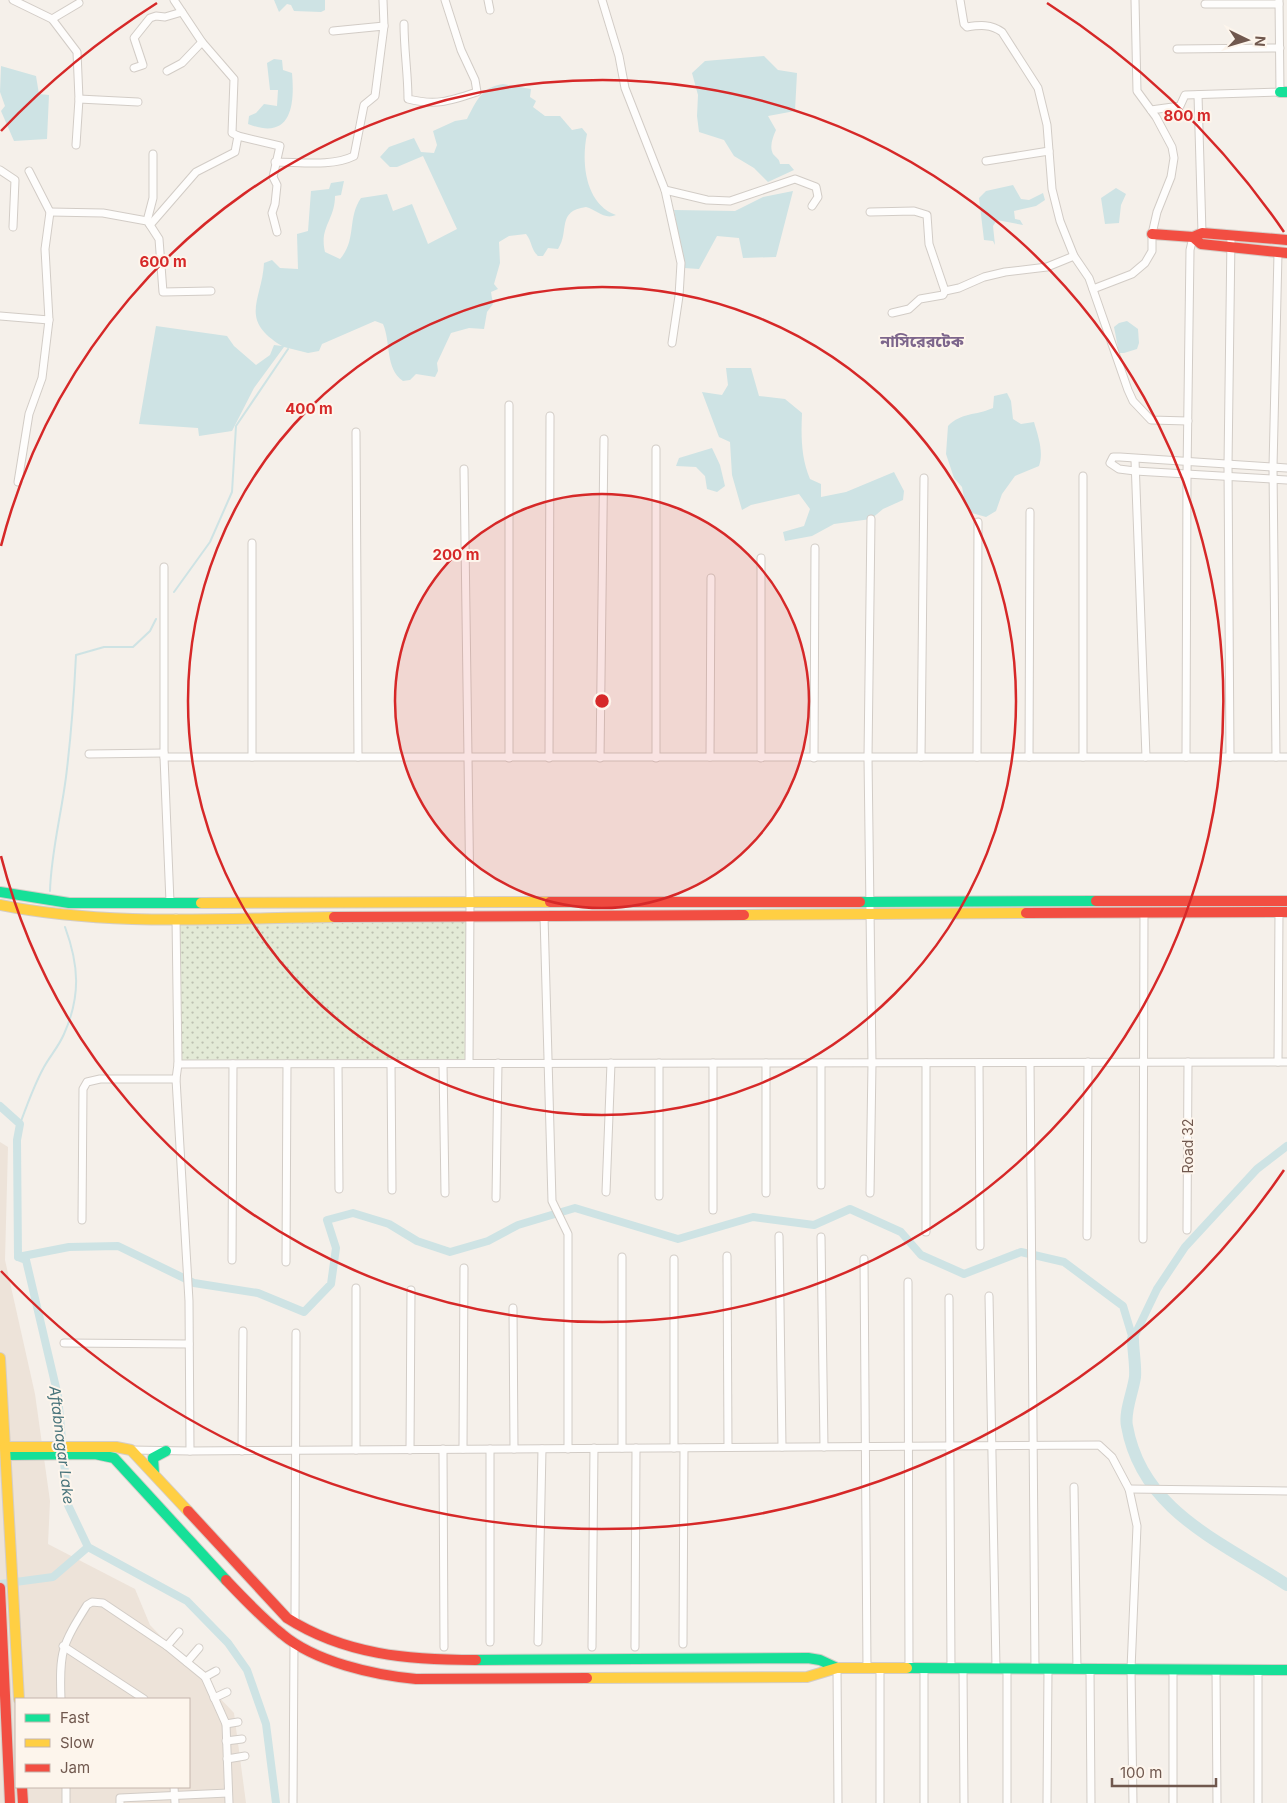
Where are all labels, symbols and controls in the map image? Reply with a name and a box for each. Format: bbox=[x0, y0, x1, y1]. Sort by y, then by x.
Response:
north arrow bbox=[1222, 15, 1272, 65]
text: N bbox=[1252, 35, 1269, 47]
text: 800 m bbox=[1163, 106, 1211, 125]
text: 600 m bbox=[139, 252, 187, 271]
district label: নাসিরেরটেক bbox=[879, 331, 965, 351]
text: 400 m bbox=[285, 399, 333, 418]
text: 200 m bbox=[433, 545, 479, 564]
centre of rings bbox=[593, 692, 611, 710]
street label: Road 32 bbox=[1179, 1119, 1196, 1173]
water label: Aftabnagar Lake bbox=[45, 1384, 79, 1505]
legend bbox=[15, 1698, 190, 1788]
text: Fast bbox=[60, 1708, 90, 1727]
text: Slow bbox=[60, 1733, 94, 1752]
scale bar bbox=[1112, 1756, 1216, 1788]
text: Jam bbox=[60, 1758, 90, 1777]
text: 100 m bbox=[1120, 1763, 1162, 1782]

